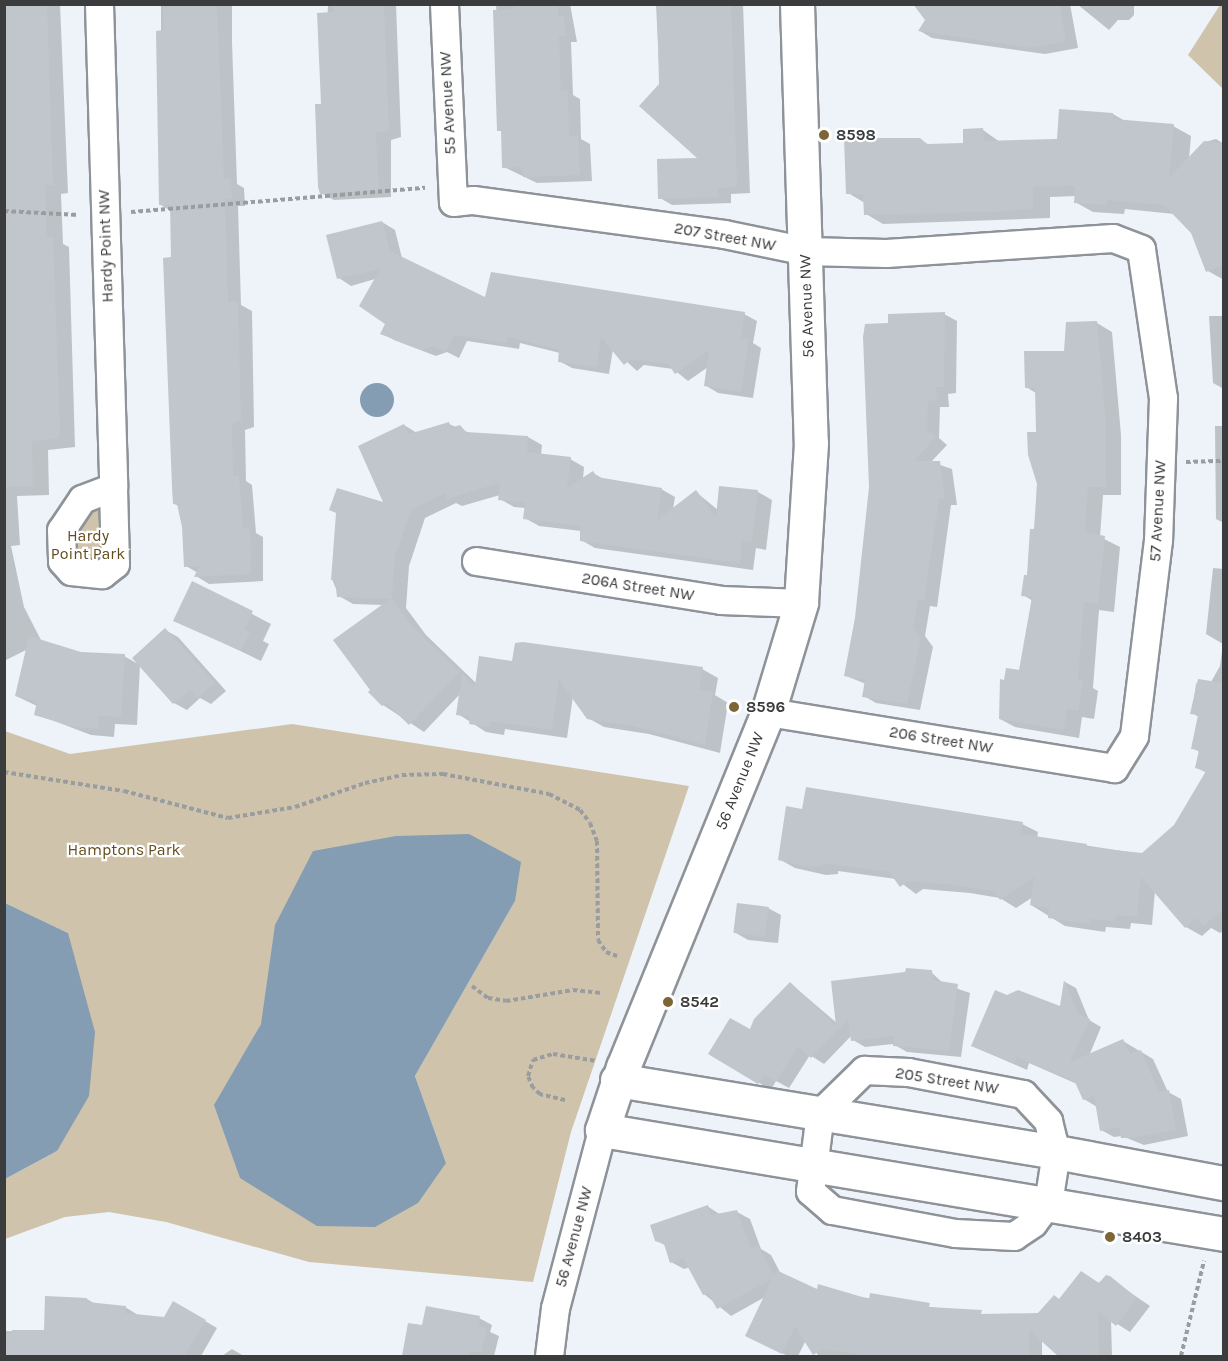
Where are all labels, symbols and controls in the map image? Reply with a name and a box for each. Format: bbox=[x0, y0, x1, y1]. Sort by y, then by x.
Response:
street label: 55 Avenue NW bbox=[436, 51, 460, 155]
place label: 8598 bbox=[836, 125, 876, 145]
marker: 8598 bbox=[817, 128, 831, 142]
street label: Hardy Point NW bbox=[94, 189, 118, 303]
street label: 207 Street NW bbox=[673, 219, 777, 255]
street label: 56 Avenue NW bbox=[796, 254, 818, 358]
street label: 57 Avenue NW bbox=[1146, 460, 1170, 562]
park label: Hardy Point Park bbox=[51, 526, 125, 564]
street label: 206A Street NW bbox=[580, 569, 696, 605]
place label: 8596 bbox=[746, 697, 785, 717]
marker: 8596 bbox=[727, 700, 741, 714]
street label: 206 Street NW bbox=[888, 722, 994, 758]
street label: 56 Avenue NW bbox=[712, 729, 768, 833]
park label: Hamptons Park bbox=[68, 840, 180, 860]
place label: 8542 bbox=[680, 992, 719, 1012]
marker: 8542 bbox=[661, 995, 675, 1009]
street label: 205 Street NW bbox=[894, 1063, 1000, 1099]
street label: 56 Avenue NW bbox=[551, 1184, 597, 1290]
place label: 8403 bbox=[1122, 1227, 1162, 1247]
marker: 8403 bbox=[1103, 1230, 1117, 1244]

